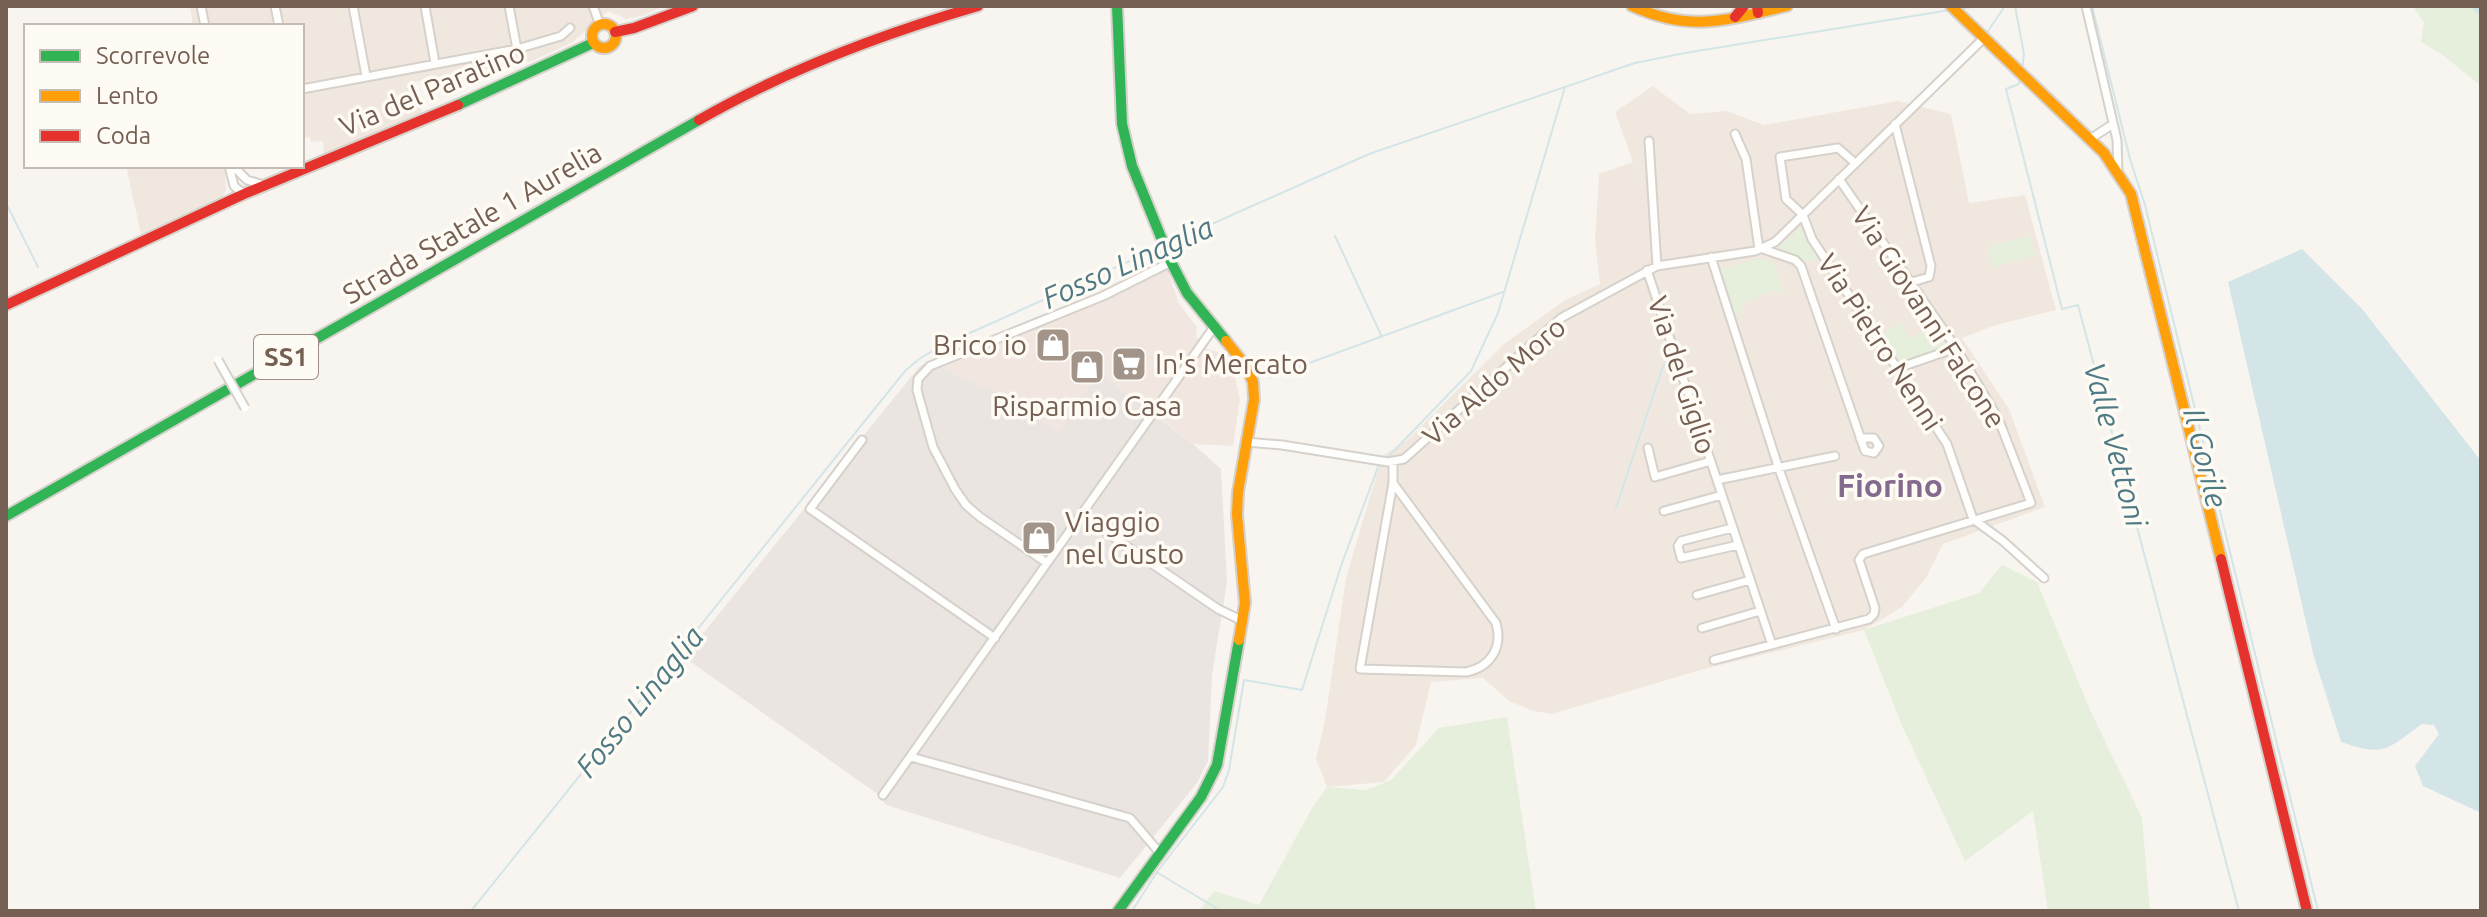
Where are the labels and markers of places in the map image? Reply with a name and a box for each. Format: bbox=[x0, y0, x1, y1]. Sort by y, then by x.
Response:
shop icon: Brico io bbox=[1034, 326, 1072, 364]
place label: Brico io bbox=[933, 329, 1027, 360]
supermarket icon: In's Mercato bbox=[1110, 345, 1148, 383]
shop icon: Risparmio Casa bbox=[1068, 348, 1106, 386]
place label: In's Mercato bbox=[1155, 348, 1308, 379]
place label: Risparmio Casa bbox=[992, 390, 1182, 421]
place label: Viaggio nel Gusto bbox=[1065, 506, 1184, 569]
shop icon: Viaggio nel Gusto bbox=[1020, 519, 1058, 557]

